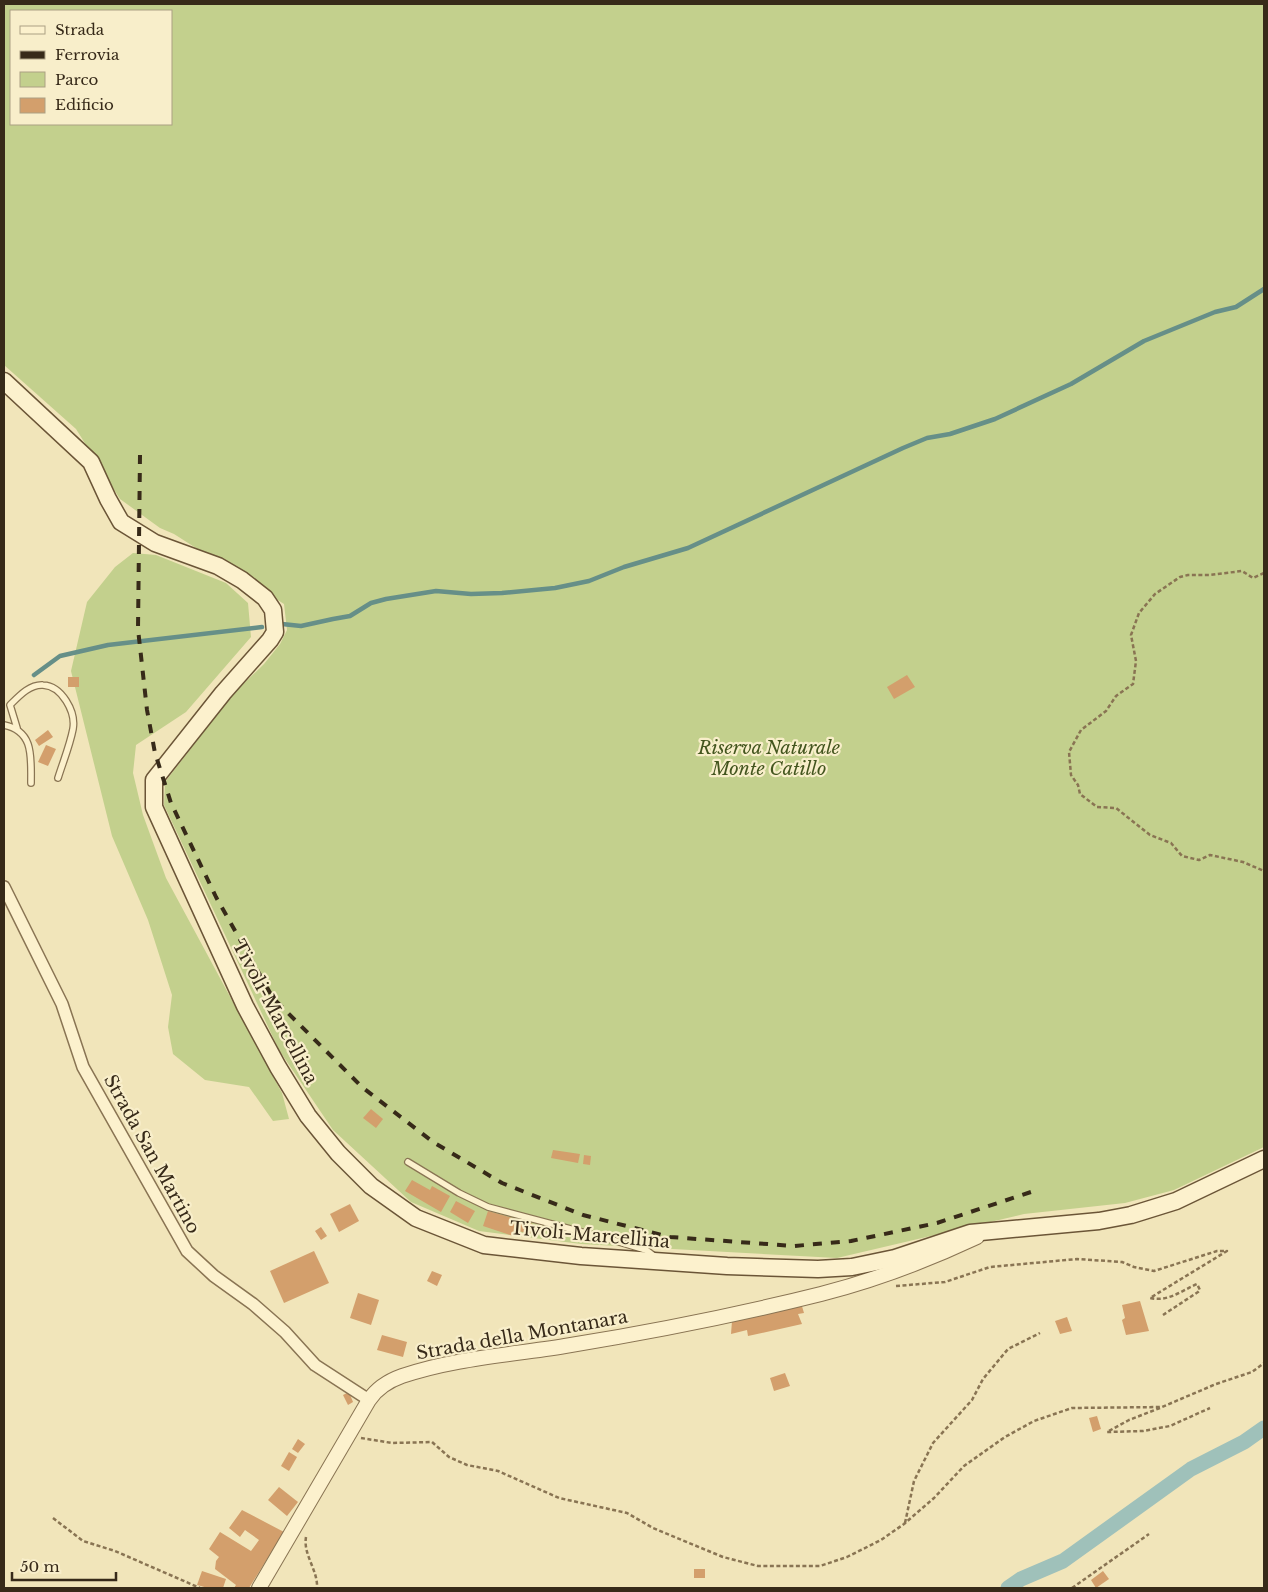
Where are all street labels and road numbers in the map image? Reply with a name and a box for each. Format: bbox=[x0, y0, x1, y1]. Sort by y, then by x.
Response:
street label: Tivoli-Marcellina bbox=[228, 936, 322, 1088]
street label: Strada San Martino bbox=[99, 1071, 205, 1237]
street label: Tivoli-Marcellina bbox=[509, 1217, 671, 1253]
street label: Strada della Montanara bbox=[415, 1306, 629, 1364]

